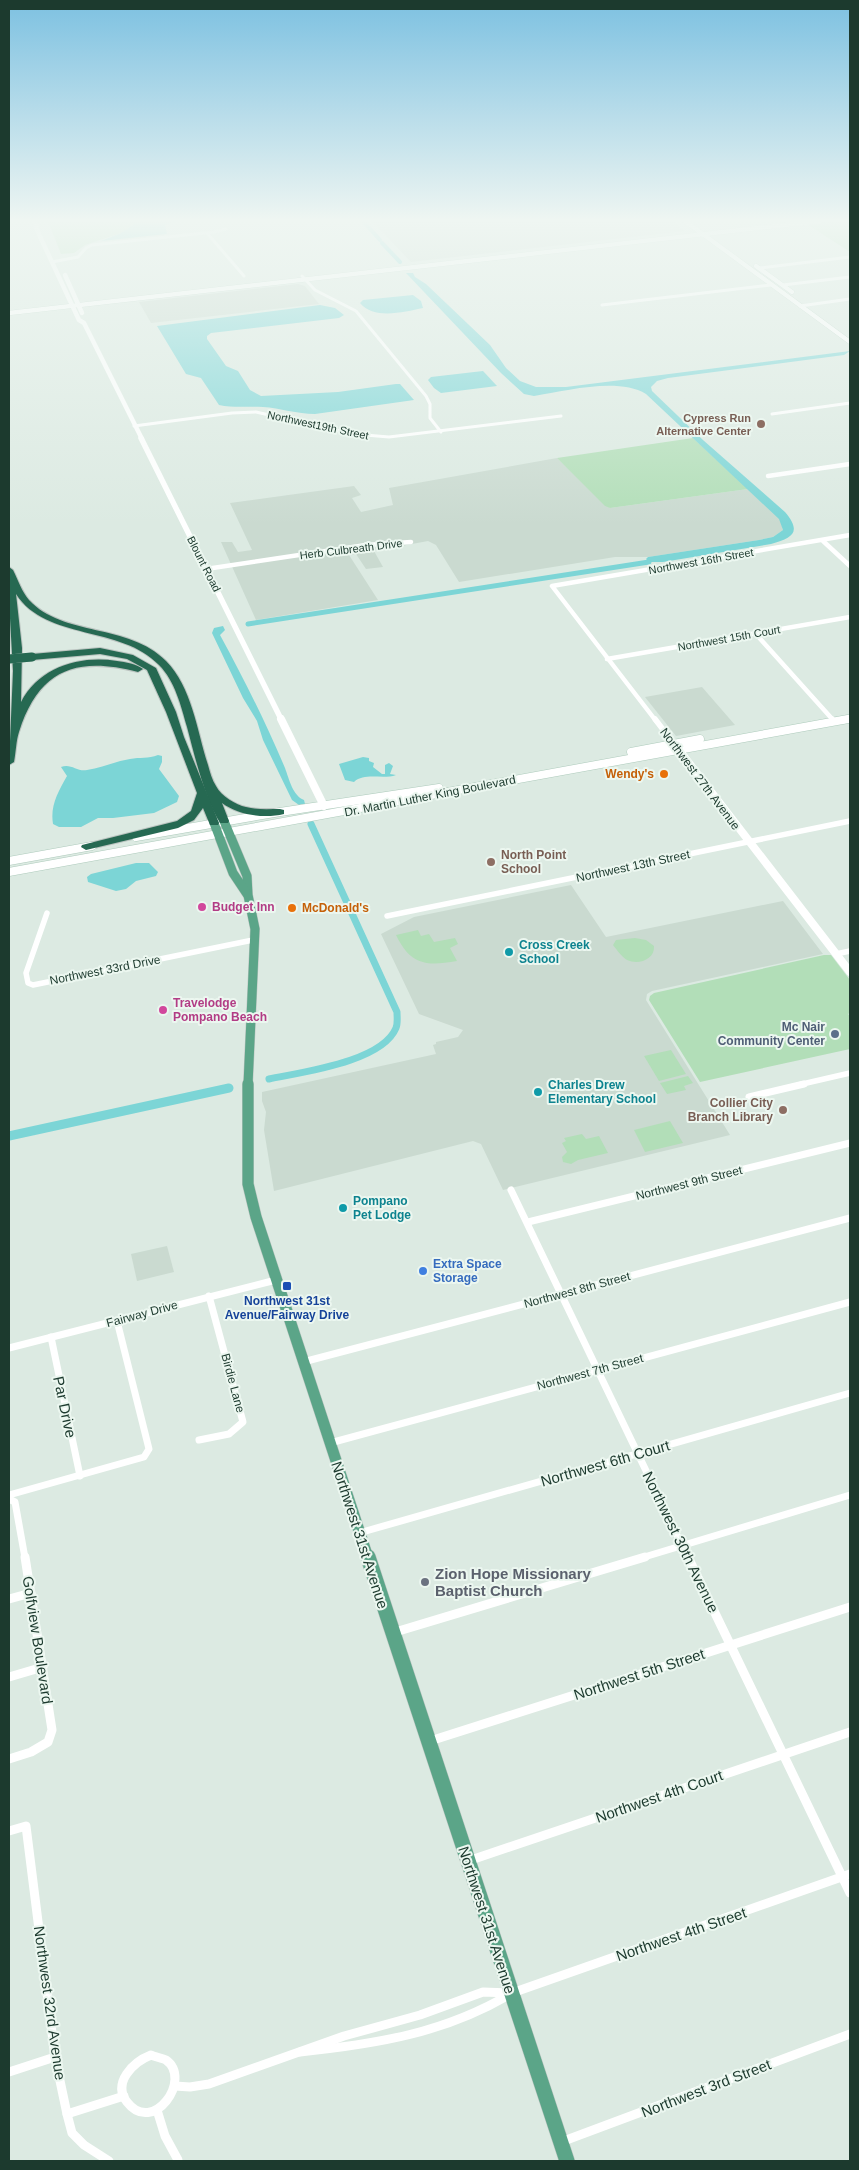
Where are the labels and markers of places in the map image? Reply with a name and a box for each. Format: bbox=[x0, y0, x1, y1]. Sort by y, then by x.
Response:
place label: Cypress Run Alternative Center bbox=[656, 412, 752, 437]
marker: Cypress Run Alternative Center bbox=[755, 418, 767, 430]
place label: Wendy's bbox=[605, 767, 654, 781]
marker: Wendy's bbox=[658, 768, 670, 780]
place label: North Point School bbox=[501, 848, 566, 876]
marker: North Point School bbox=[485, 856, 497, 868]
place label: Budget Inn bbox=[212, 900, 275, 914]
marker: Budget Inn bbox=[196, 901, 208, 913]
place label: McDonald's bbox=[302, 901, 369, 915]
marker: McDonald's bbox=[286, 902, 298, 914]
place label: Cross Creek School bbox=[519, 938, 590, 966]
marker: Cross Creek School bbox=[503, 946, 515, 958]
place label: Travelodge Pompano Beach bbox=[173, 996, 267, 1024]
marker: Travelodge Pompano Beach bbox=[157, 1004, 169, 1016]
place label: Mc Nair Community Center bbox=[718, 1020, 825, 1048]
marker: Mc Nair Community Center bbox=[829, 1028, 841, 1040]
place label: Charles Drew Elementary School bbox=[548, 1078, 656, 1106]
marker: Charles Drew Elementary School bbox=[532, 1086, 544, 1098]
place label: Collier City Branch Library bbox=[688, 1096, 773, 1124]
marker: Collier City Branch Library bbox=[777, 1104, 789, 1116]
place label: Pompano Pet Lodge bbox=[353, 1194, 411, 1222]
marker: Pompano Pet Lodge bbox=[337, 1202, 349, 1214]
place label: Extra Space Storage bbox=[433, 1257, 502, 1285]
marker: Extra Space Storage bbox=[417, 1265, 429, 1277]
marker: Northwest 31st Avenue/Fairway Drive bbox=[281, 1280, 293, 1292]
place label: Northwest 31st Avenue/Fairway Drive bbox=[225, 1294, 349, 1322]
place label: Zion Hope Missionary Baptist Church bbox=[435, 1565, 592, 1599]
marker: Zion Hope Missionary Baptist Church bbox=[419, 1576, 431, 1588]

